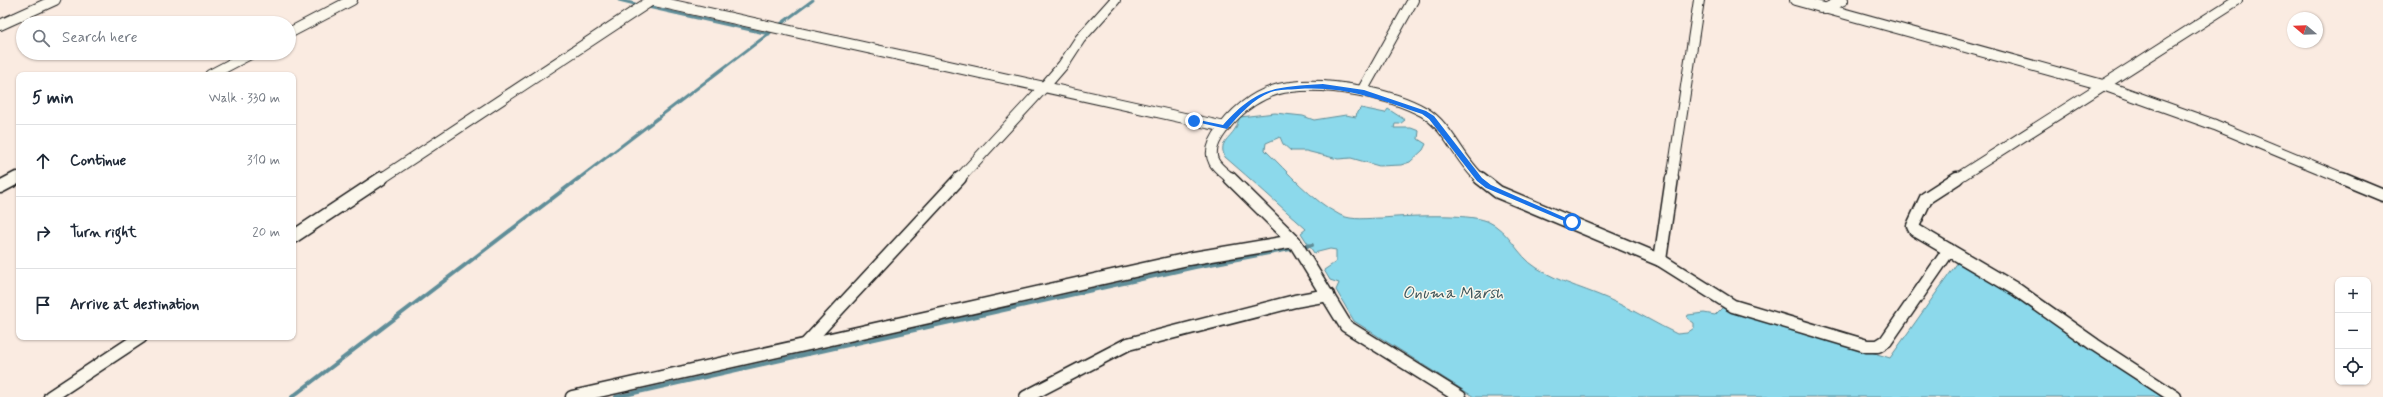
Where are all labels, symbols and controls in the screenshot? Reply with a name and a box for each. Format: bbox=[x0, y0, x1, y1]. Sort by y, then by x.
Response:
north arrow bbox=[2287, 12, 2323, 48]
search box bbox=[16, 16, 296, 60]
icon: search bbox=[30, 27, 52, 49]
text: Search here bbox=[62, 28, 138, 48]
text: 5 min bbox=[32, 87, 74, 109]
text: Walk · 330 m bbox=[209, 90, 280, 107]
route end bbox=[1185, 112, 1203, 130]
icon: ahead bbox=[32, 150, 54, 172]
text: Continue bbox=[70, 151, 126, 171]
text: 310 m bbox=[247, 152, 280, 169]
route start bbox=[1563, 213, 1581, 231]
icon: right bbox=[32, 222, 54, 244]
text: Turn right bbox=[70, 223, 137, 243]
text: 20 m bbox=[252, 224, 280, 241]
map controls bbox=[2335, 277, 2371, 385]
button: + bbox=[2335, 277, 2371, 313]
water label: Onuma Marsh bbox=[1402, 282, 1504, 304]
icon: arrive bbox=[32, 294, 54, 316]
text: Arrive at destination bbox=[70, 295, 199, 315]
button: − bbox=[2335, 313, 2371, 349]
button: locate bbox=[2335, 349, 2371, 385]

